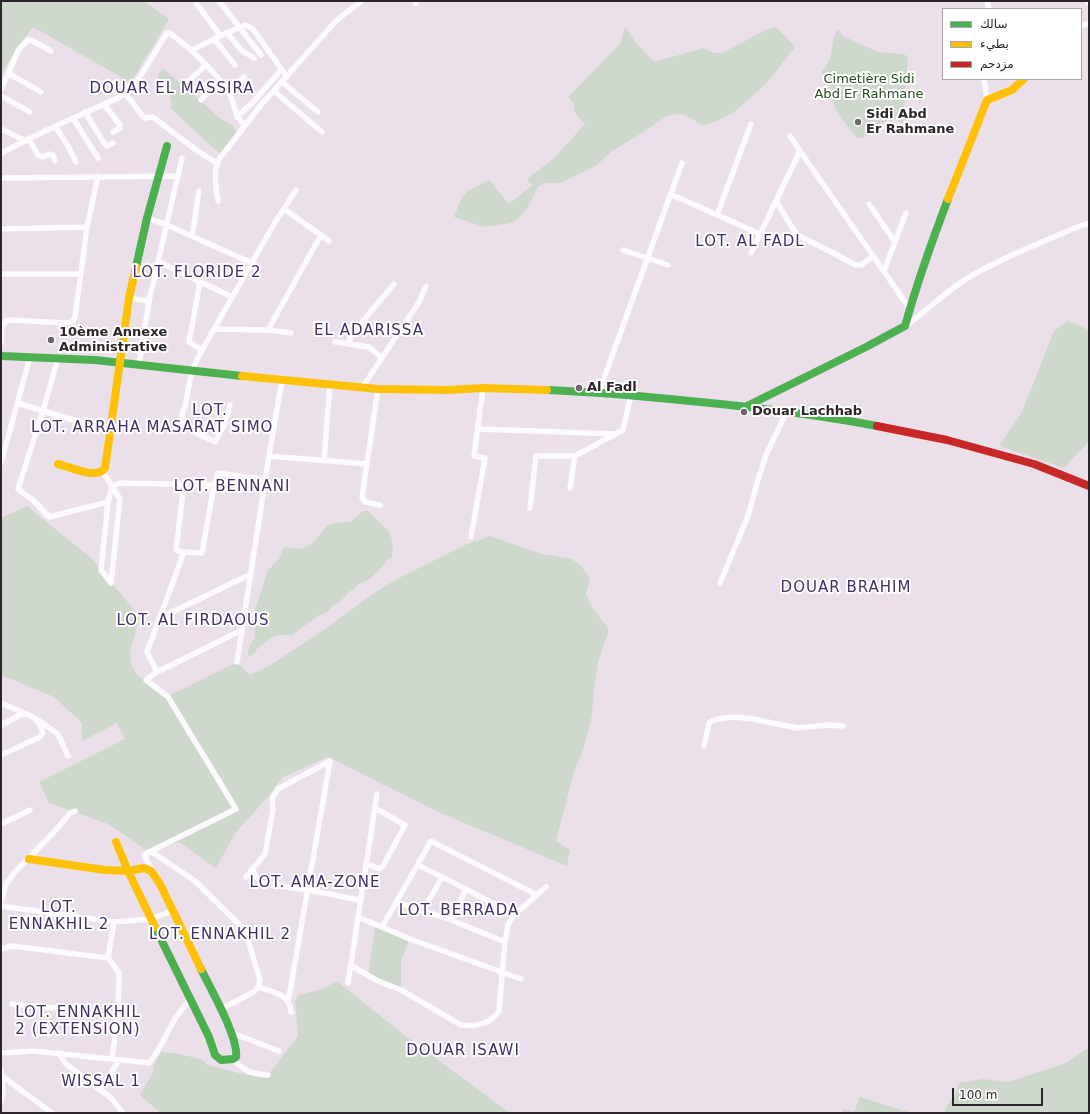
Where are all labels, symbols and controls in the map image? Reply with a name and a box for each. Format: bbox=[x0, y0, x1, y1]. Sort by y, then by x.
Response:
legend bbox=[942, 8, 1082, 80]
text: سالك bbox=[980, 17, 1007, 31]
text: بطيء bbox=[980, 37, 1009, 51]
text: مزدحم bbox=[980, 57, 1014, 71]
park label: Cimetière Sidi Abd Er Rahmane bbox=[814, 72, 924, 103]
district label: DOUAR EL MASSIRA bbox=[89, 80, 255, 98]
place label: Sidi Abd Er Rahmane bbox=[866, 107, 954, 138]
marker: Sidi Abd Er Rahmane bbox=[853, 117, 863, 127]
district label: LOT. AL FADL bbox=[695, 233, 805, 251]
district label: LOT. FLORIDE 2 bbox=[133, 264, 261, 282]
district label: EL ADARISSA bbox=[314, 322, 424, 340]
place label: 10ème Annexe Administrative bbox=[59, 325, 167, 356]
marker: 10ème Annexe Administrative bbox=[46, 335, 56, 345]
place label: Al Fadl bbox=[587, 380, 637, 396]
marker: Al Fadl bbox=[574, 383, 584, 393]
district label: LOT. MASARAT SIMO bbox=[147, 402, 273, 437]
place label: Douar Lachhab bbox=[752, 404, 862, 420]
marker: Douar Lachhab bbox=[739, 407, 749, 417]
district label: LOT. ARRAHA bbox=[31, 419, 141, 437]
district label: LOT. BENNANI bbox=[174, 478, 290, 496]
district label: DOUAR BRAHIM bbox=[781, 579, 911, 597]
district label: LOT. AL FIRDAOUS bbox=[117, 612, 269, 630]
district label: LOT. AMA-ZONE bbox=[250, 874, 380, 892]
district label: LOT. ENNAKHIL 2 bbox=[9, 899, 109, 934]
district label: LOT. BERRADA bbox=[399, 902, 519, 920]
district label: LOT. ENNAKHIL 2 bbox=[149, 926, 291, 944]
district label: LOT. ENNAKHIL 2 (EXTENSION) bbox=[15, 1004, 141, 1039]
district label: DOUAR ISAWI bbox=[406, 1042, 520, 1060]
district label: WISSAL 1 bbox=[61, 1073, 141, 1091]
scale bar bbox=[954, 1080, 1045, 1106]
text: 100 m bbox=[959, 1088, 997, 1102]

